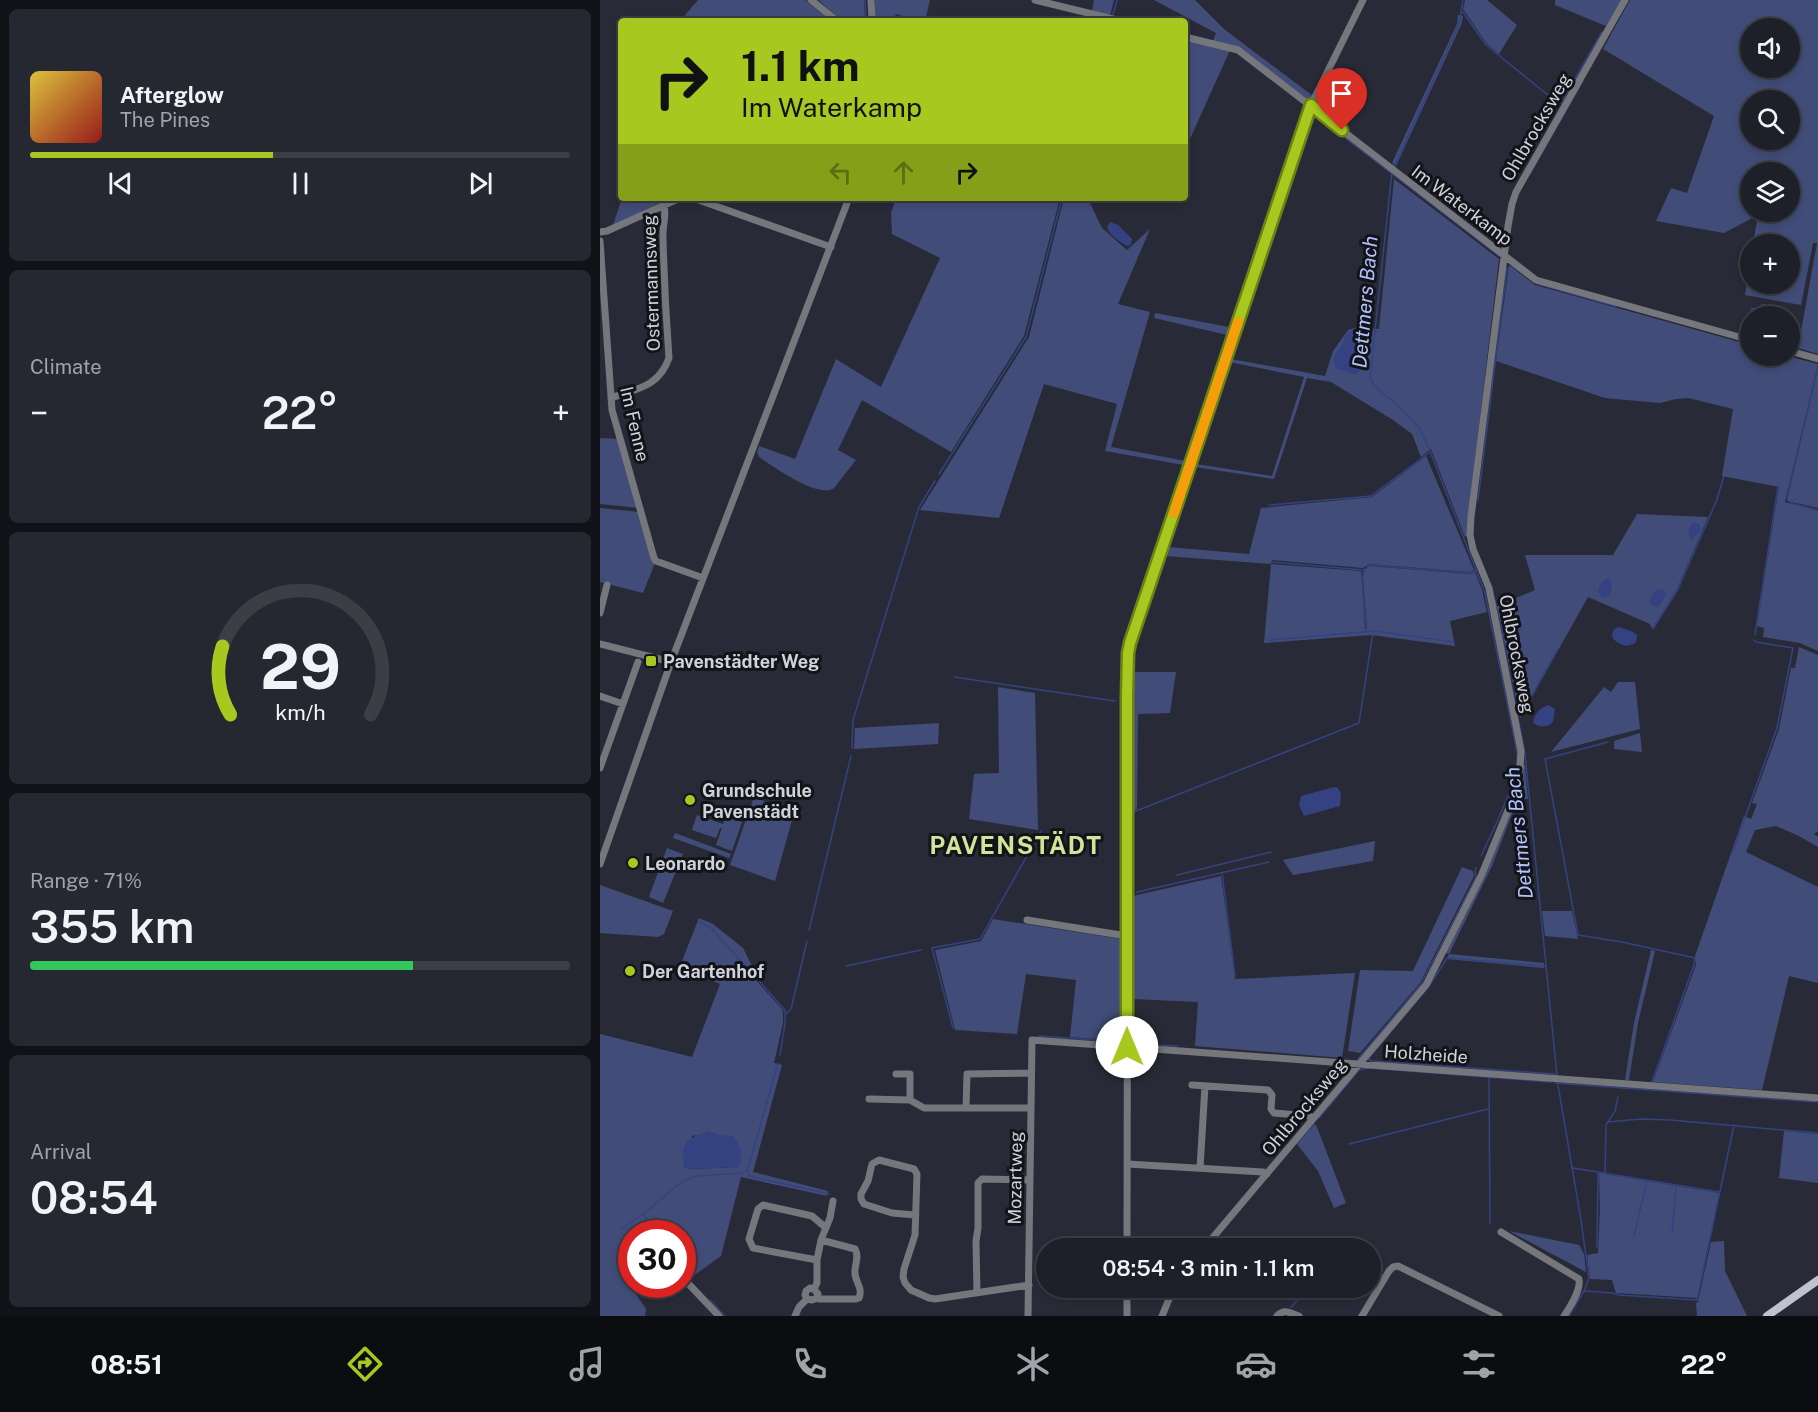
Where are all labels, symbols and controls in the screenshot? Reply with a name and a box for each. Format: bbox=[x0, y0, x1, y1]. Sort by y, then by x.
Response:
map controls bbox=[1740, 18, 1800, 366]
button: sound bbox=[1740, 18, 1800, 78]
text: 1.1 km bbox=[741, 41, 860, 90]
icon: right bbox=[642, 42, 720, 120]
pin bbox=[1316, 68, 1367, 130]
street label: Ohlbrocksweg bbox=[1497, 70, 1575, 184]
icon: arrive bbox=[1325, 77, 1358, 110]
text: Afterglow bbox=[120, 82, 224, 108]
button: search bbox=[1740, 90, 1800, 150]
text: Im Waterkamp bbox=[741, 91, 922, 123]
text: The Pines bbox=[120, 108, 210, 132]
icon: left bbox=[824, 156, 857, 189]
icon: ahead bbox=[887, 156, 920, 189]
icon: right bbox=[950, 156, 983, 189]
street label: Im Waterkamp bbox=[1407, 160, 1517, 250]
button: layers bbox=[1740, 162, 1800, 222]
icon: previous bbox=[104, 167, 137, 200]
icon: pause bbox=[284, 167, 317, 200]
icon: next bbox=[464, 167, 497, 200]
street label: Ostermannsweg bbox=[638, 214, 664, 352]
button: + bbox=[1740, 234, 1800, 294]
water label: Dettmers Bach bbox=[1347, 235, 1383, 369]
button: − bbox=[1740, 306, 1800, 366]
text: Climate bbox=[30, 355, 102, 379]
street label: Im Fenne bbox=[616, 384, 654, 464]
text: 22° bbox=[262, 386, 338, 439]
text: − bbox=[30, 394, 48, 432]
text: + bbox=[552, 394, 570, 432]
street label: Ohlbrocksweg bbox=[1495, 593, 1539, 715]
text: 29 bbox=[260, 630, 340, 703]
place label: Pavenstädter Weg bbox=[663, 651, 819, 672]
marker: Pavenstädter Weg bbox=[644, 654, 658, 668]
text: km/h bbox=[275, 700, 325, 725]
water label: Dettmers Bach bbox=[1500, 766, 1538, 900]
place label: Grundschule Pavenstädt bbox=[702, 780, 812, 822]
marker: Grundschule Pavenstädt bbox=[683, 793, 697, 807]
district label: PAVENSTÄDT bbox=[929, 831, 1103, 859]
place label: Leonardo bbox=[645, 853, 725, 874]
marker: Leonardo bbox=[626, 856, 640, 870]
text: Range · 71% bbox=[30, 869, 142, 893]
text: 355 km bbox=[30, 900, 194, 953]
place label: Der Gartenhof bbox=[642, 961, 764, 982]
marker: Der Gartenhof bbox=[623, 964, 637, 978]
position arrow bbox=[1095, 1015, 1159, 1079]
street label: Holzheide bbox=[1383, 1041, 1469, 1067]
street label: Ohlbrocksweg bbox=[1257, 1054, 1351, 1160]
street label: Mozartweg bbox=[1004, 1131, 1026, 1225]
text: Arrival bbox=[30, 1140, 92, 1164]
text: 08:54 bbox=[30, 1171, 158, 1224]
speed limit sign: 30 bbox=[618, 1220, 696, 1298]
text: 08:54 · 3 min · 1.1 km bbox=[1102, 1255, 1315, 1281]
icon: directions bbox=[344, 1343, 386, 1385]
icon: music bbox=[566, 1343, 608, 1385]
icon: phone bbox=[789, 1343, 831, 1385]
icon: climate bbox=[1012, 1343, 1054, 1385]
icon: car bbox=[1235, 1343, 1277, 1385]
icon: filters bbox=[1458, 1343, 1500, 1385]
text: 08:51 bbox=[90, 1348, 163, 1380]
text: 22° bbox=[1680, 1348, 1728, 1380]

